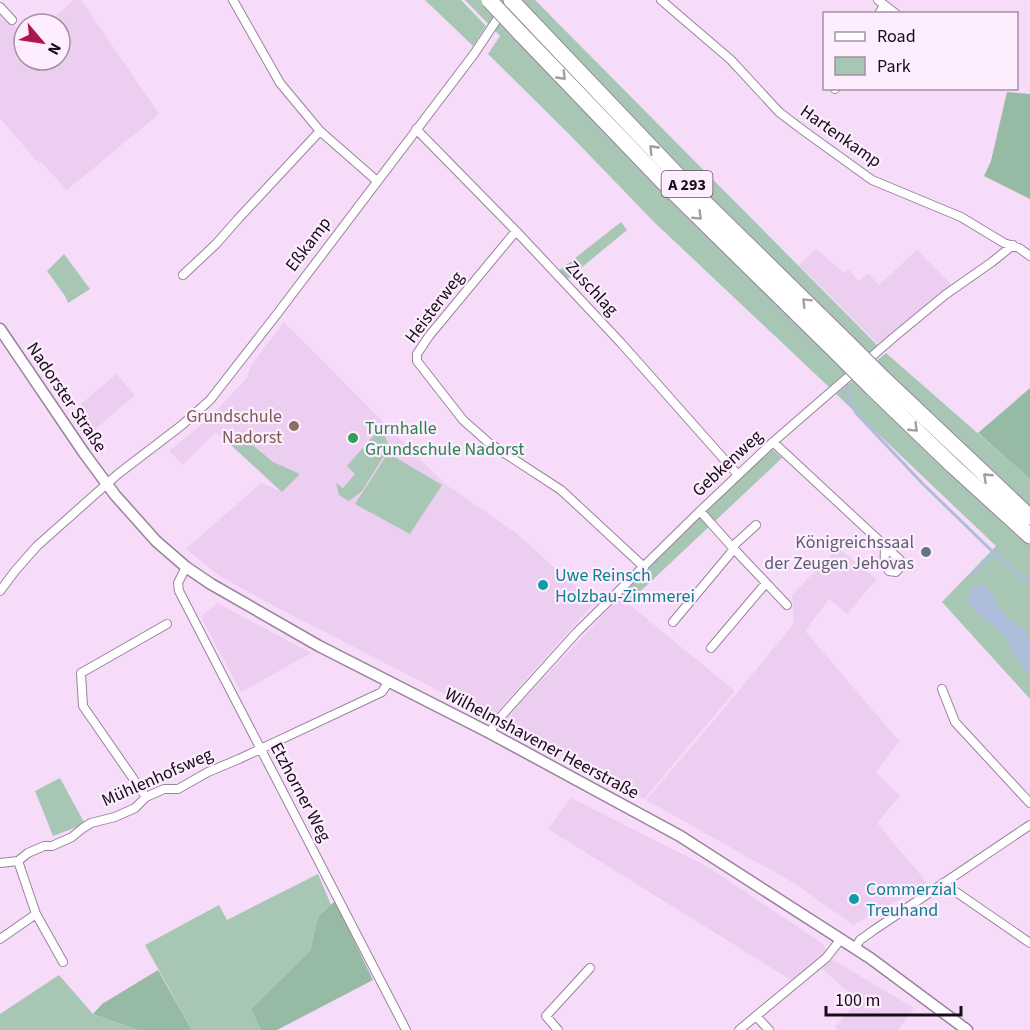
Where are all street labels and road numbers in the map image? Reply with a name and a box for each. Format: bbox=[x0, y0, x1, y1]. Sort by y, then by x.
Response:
street label: Hartenkamp bbox=[795, 99, 887, 174]
road number: A 293 bbox=[662, 171, 712, 197]
street label: Eßkamp bbox=[280, 212, 337, 277]
street label: Zuschlag bbox=[560, 255, 624, 322]
street label: Heisterweg bbox=[399, 266, 470, 348]
street label: Nadorster Straße bbox=[20, 337, 113, 457]
street label: Gebkenweg bbox=[687, 424, 768, 503]
street label: Wilhelmshavener Heerstraße bbox=[440, 681, 643, 805]
street label: Etzhorner Weg bbox=[264, 738, 337, 846]
street label: Mühlenhofsweg bbox=[98, 742, 217, 813]

